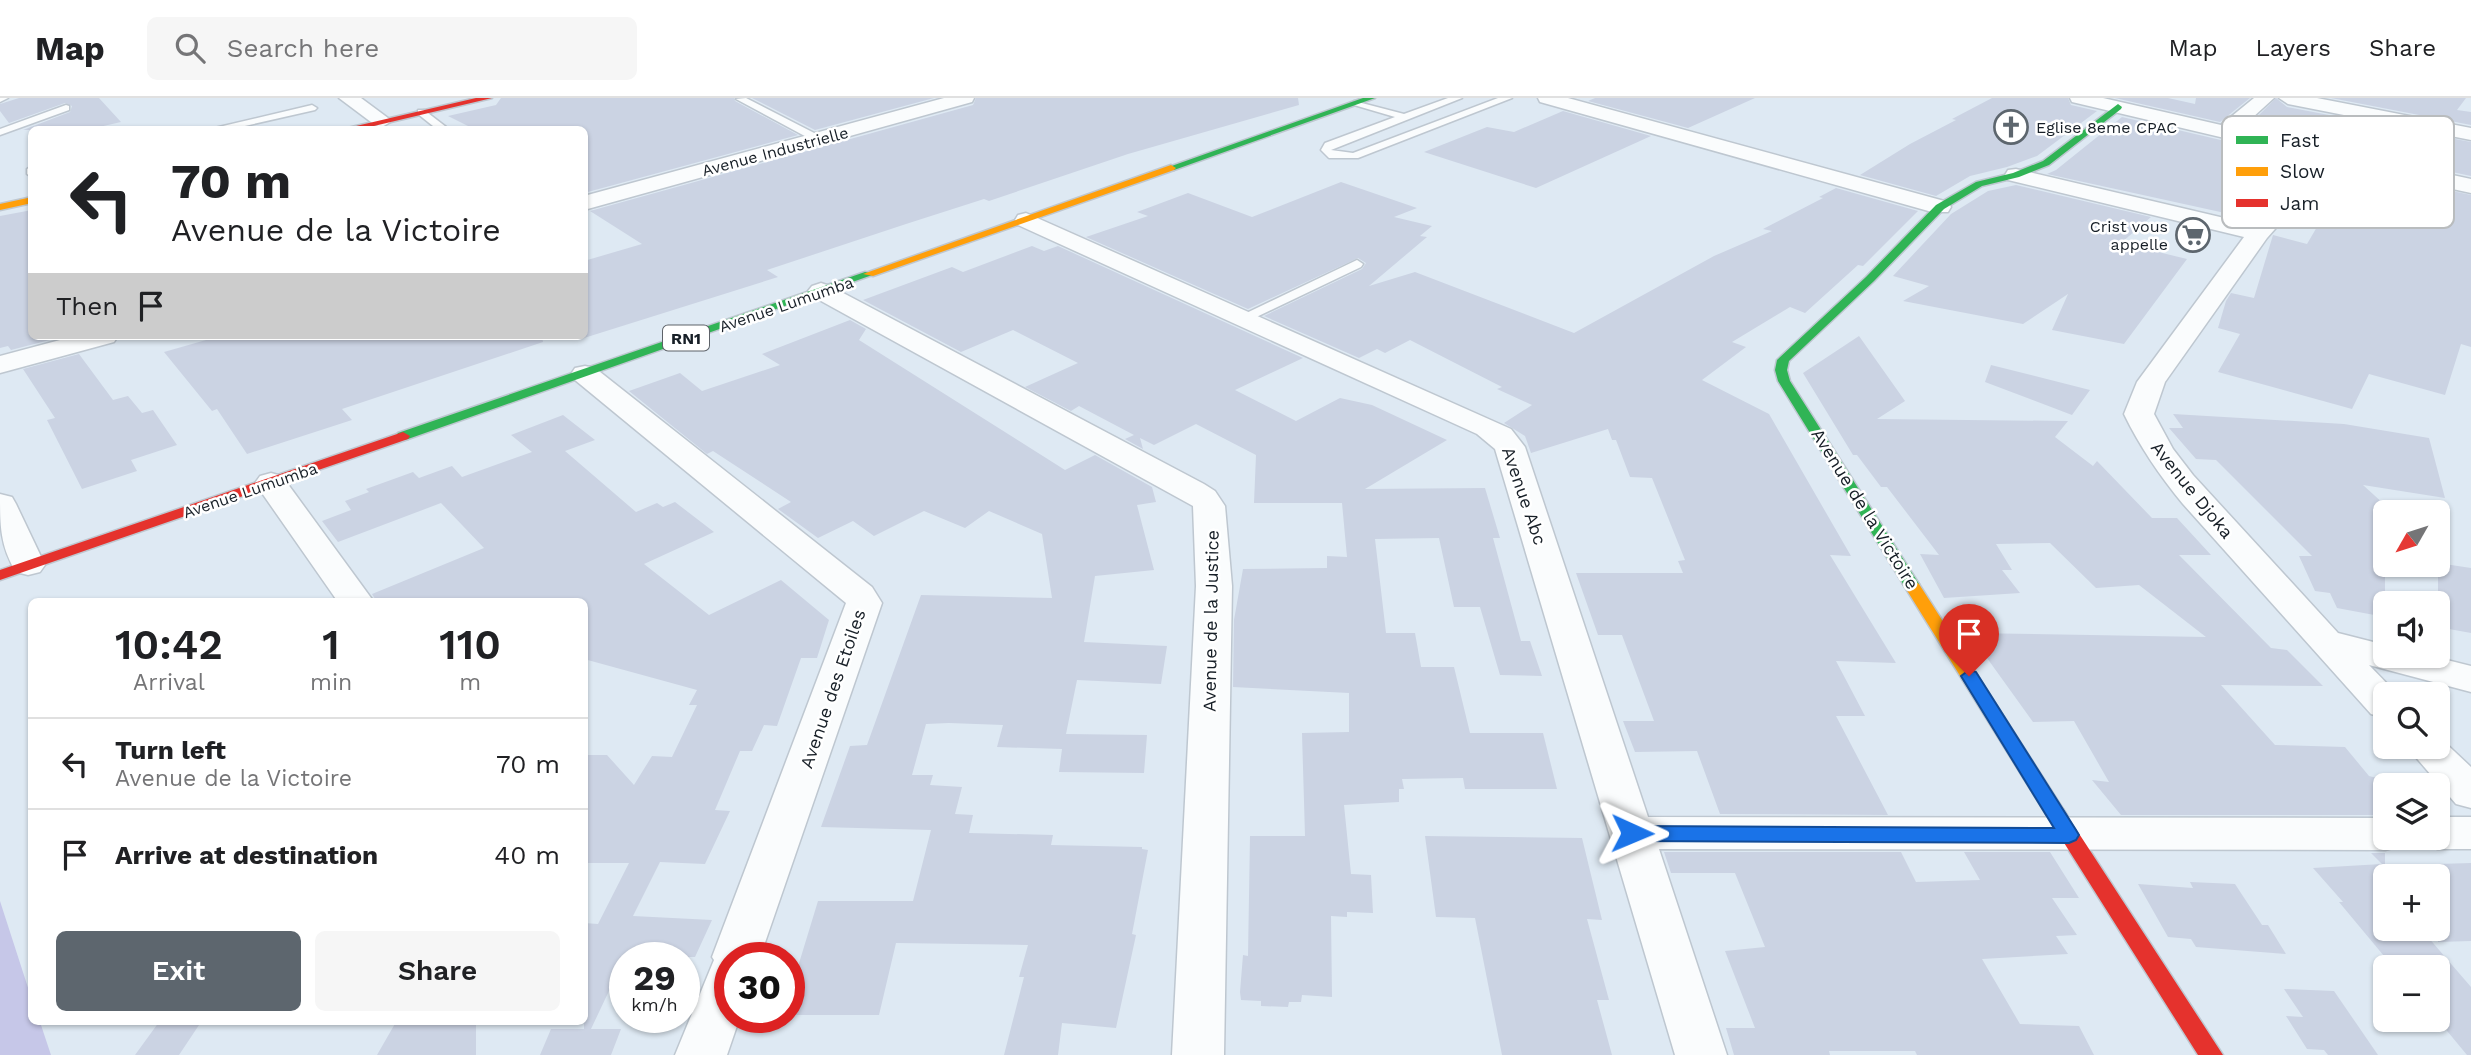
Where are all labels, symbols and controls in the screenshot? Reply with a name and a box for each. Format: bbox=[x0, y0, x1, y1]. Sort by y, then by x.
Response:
search box bbox=[147, 17, 637, 80]
text: Map bbox=[35, 29, 105, 68]
icon: search bbox=[171, 29, 209, 67]
text: Search here bbox=[227, 33, 379, 63]
text: Map bbox=[2169, 34, 2217, 62]
text: Layers bbox=[2255, 34, 2331, 62]
text: Share bbox=[2369, 34, 2436, 62]
church icon: Eglise 8eme CPAC bbox=[1992, 108, 2030, 146]
legend bbox=[2222, 116, 2454, 228]
place label: Eglise 8eme CPAC bbox=[2036, 118, 2177, 137]
street label: Avenue Industrielle bbox=[700, 123, 850, 180]
text: Fast bbox=[2280, 129, 2319, 152]
text: 70 m bbox=[171, 152, 291, 210]
icon: left bbox=[56, 154, 147, 245]
text: Slow bbox=[2280, 160, 2325, 183]
text: Jam bbox=[2280, 192, 2319, 215]
text: Avenue de la Victoire bbox=[171, 211, 501, 249]
supermarket icon: Crist vous appelle bbox=[2174, 216, 2212, 254]
place label: Crist vous appelle bbox=[2090, 217, 2168, 254]
street label: Avenue Lumumba bbox=[717, 273, 856, 336]
icon: arrive bbox=[132, 287, 170, 325]
text: Then bbox=[56, 291, 118, 321]
road number: RN1 bbox=[663, 326, 709, 350]
street label: Avenue de la Victoire bbox=[1807, 425, 1923, 593]
street label: Avenue Djoka bbox=[2147, 437, 2238, 542]
street label: Avenue Abc bbox=[1498, 444, 1551, 548]
street label: Avenue Lumumba bbox=[181, 459, 320, 522]
north arrow bbox=[2373, 500, 2450, 578]
map controls bbox=[2373, 500, 2450, 1032]
street label: Avenue de la Justice bbox=[1198, 530, 1223, 712]
button: sound bbox=[2373, 591, 2450, 668]
pin bbox=[1939, 604, 1999, 676]
street label: Avenue des Etoiles bbox=[795, 607, 870, 771]
icon: arrive bbox=[1950, 615, 1988, 653]
text: 10:42 bbox=[115, 620, 223, 669]
text: 1 bbox=[322, 620, 340, 669]
text: 110 bbox=[439, 620, 501, 669]
text: Arrival bbox=[133, 669, 205, 696]
text: min bbox=[310, 669, 352, 696]
text: m bbox=[459, 669, 481, 696]
button: search bbox=[2373, 682, 2450, 759]
text: Turn left bbox=[115, 735, 226, 765]
icon: left bbox=[56, 745, 94, 783]
text: 70 m bbox=[496, 749, 560, 779]
text: Avenue de la Victoire bbox=[115, 765, 352, 792]
button: layers bbox=[2373, 773, 2450, 850]
position arrow bbox=[1595, 796, 1669, 870]
icon: arrive bbox=[56, 836, 94, 874]
text: Arrive at destination bbox=[115, 840, 378, 870]
text: 40 m bbox=[494, 840, 560, 870]
button: + bbox=[2373, 864, 2450, 941]
button: Exit bbox=[56, 931, 301, 1011]
button: Share bbox=[315, 931, 560, 1011]
speed limit sign: 30 bbox=[714, 942, 805, 1033]
button: − bbox=[2373, 955, 2450, 1032]
text: 29 bbox=[633, 957, 676, 999]
text: km/h bbox=[631, 994, 678, 1015]

